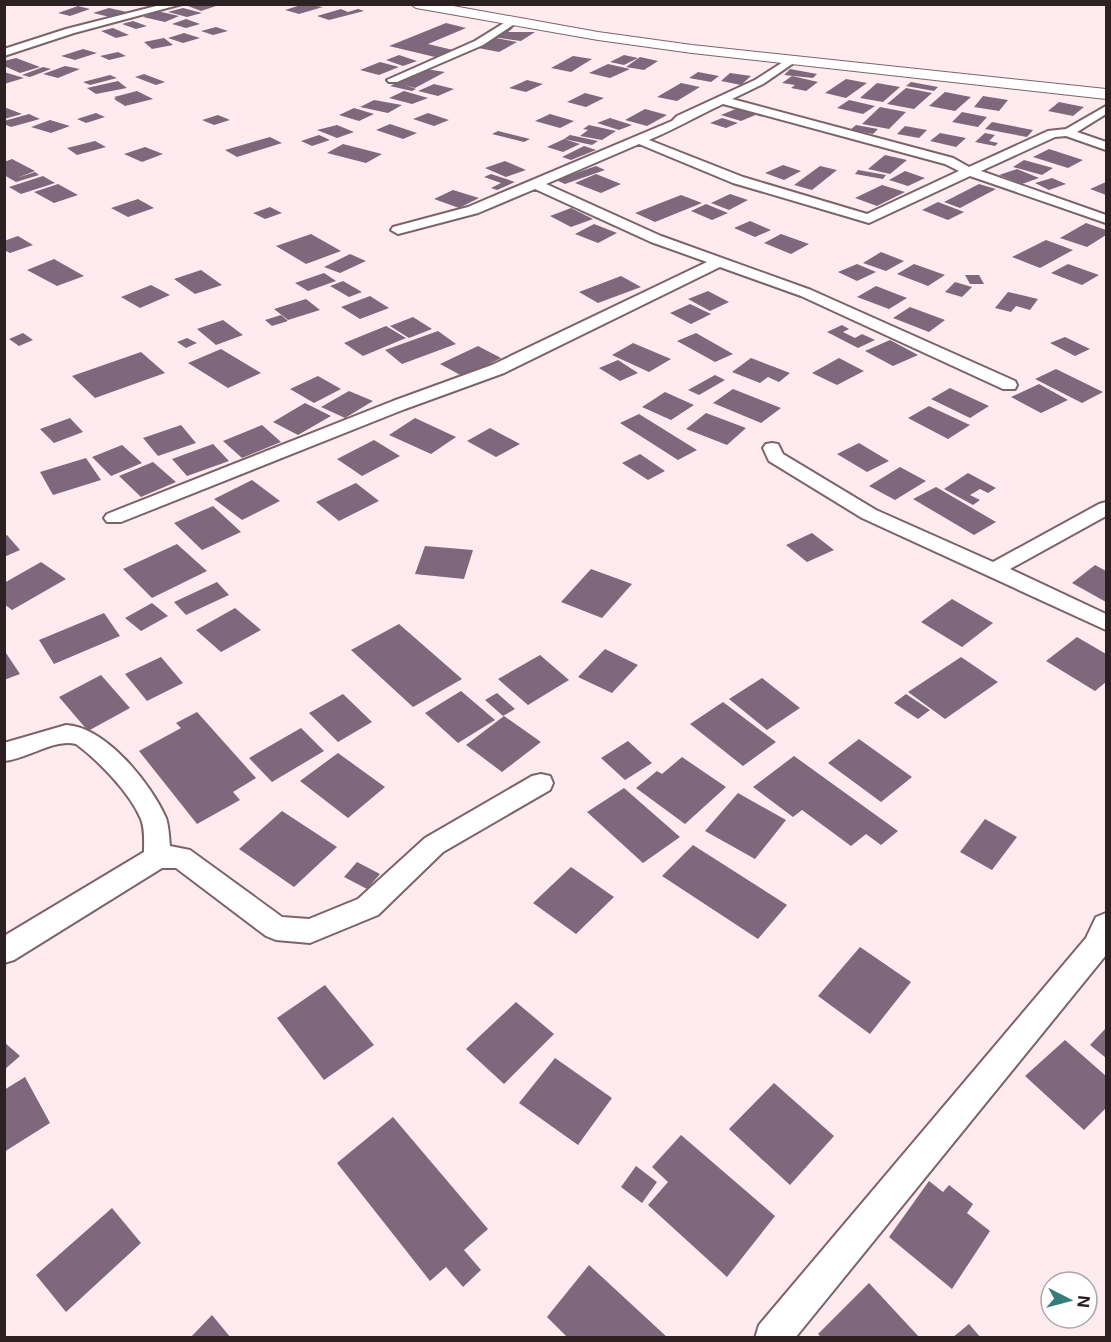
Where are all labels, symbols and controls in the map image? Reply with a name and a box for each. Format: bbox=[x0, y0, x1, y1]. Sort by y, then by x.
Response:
north arrow bbox=[1039, 1270, 1099, 1330]
text: N bbox=[1073, 1294, 1095, 1309]

